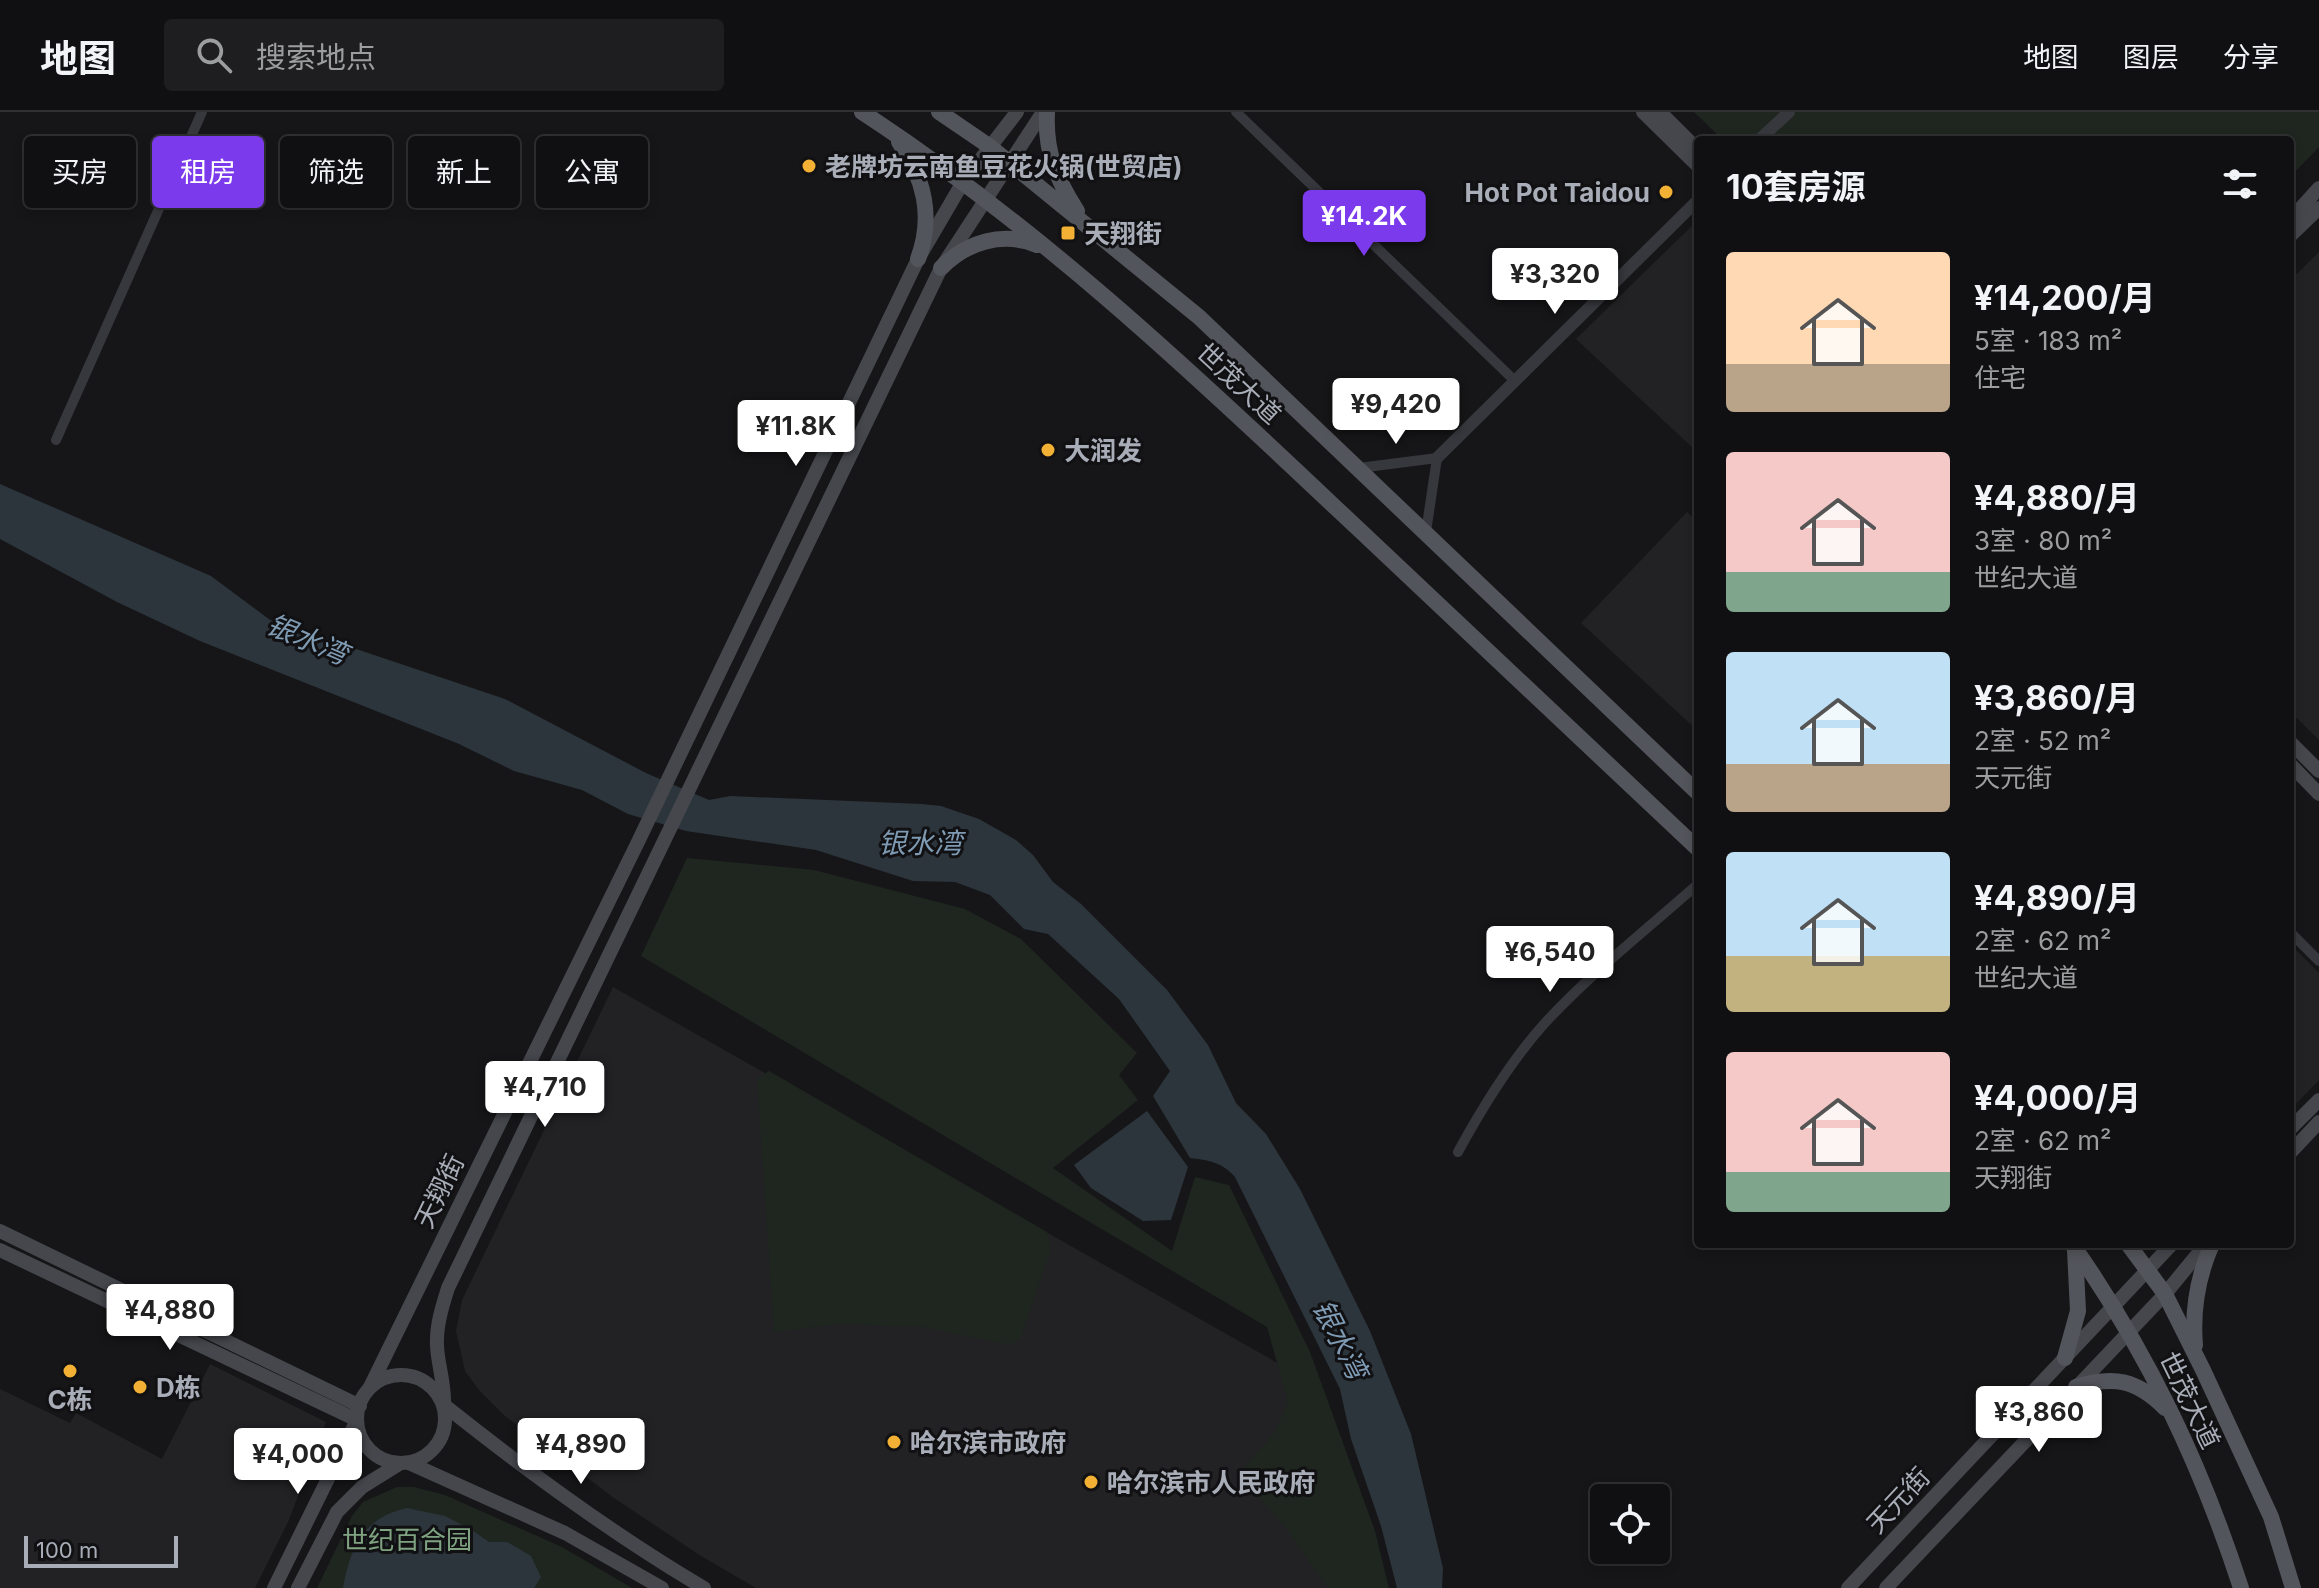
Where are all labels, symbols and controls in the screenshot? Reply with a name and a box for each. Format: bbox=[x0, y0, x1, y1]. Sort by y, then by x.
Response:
search box bbox=[164, 19, 724, 91]
icon: search bbox=[192, 33, 236, 77]
text: 地图 bbox=[40, 35, 116, 81]
text: 搜索地点 bbox=[256, 39, 376, 75]
text: 地图 bbox=[2023, 40, 2079, 74]
text: 图层 bbox=[2123, 40, 2179, 74]
text: 分享 bbox=[2223, 40, 2279, 74]
chip: 买房 bbox=[24, 136, 136, 208]
chip: 租房 bbox=[152, 136, 264, 208]
chip: 筛选 bbox=[280, 136, 392, 208]
chip: 新上 bbox=[408, 136, 520, 208]
chip: 公寓 bbox=[536, 136, 648, 208]
place label: 老牌坊云南鱼豆花火锅(世贸店) bbox=[825, 151, 1183, 182]
marker: 老牌坊云南鱼豆花火锅(世贸店) bbox=[800, 157, 818, 175]
icon: filters bbox=[2218, 162, 2262, 206]
text: 10套房源 bbox=[1726, 166, 1866, 207]
place label: Hot Pot Taidou bbox=[1465, 177, 1650, 208]
marker: Hot Pot Taidou bbox=[1657, 183, 1675, 201]
pin: ¥14.2K bbox=[1299, 190, 1429, 258]
text: ¥14.2K bbox=[1321, 200, 1407, 231]
place label: 天翔街 bbox=[1084, 218, 1162, 249]
marker: 天翔街 bbox=[1059, 224, 1077, 242]
pin: ¥3,320 bbox=[1490, 248, 1620, 316]
text: ¥3,320 bbox=[1510, 258, 1600, 289]
text: ¥14,200/月 bbox=[1974, 277, 2156, 318]
icon: home bbox=[1790, 284, 1886, 380]
text: 5室 · 183 m² bbox=[1974, 325, 2122, 356]
street label: 世茂大道 bbox=[1190, 336, 1288, 430]
text: 住宅 bbox=[1974, 362, 2026, 393]
pin: ¥9,420 bbox=[1331, 378, 1461, 446]
text: ¥9,420 bbox=[1350, 388, 1442, 419]
pin: ¥11.8K bbox=[731, 400, 861, 468]
text: ¥11.8K bbox=[756, 410, 836, 441]
place label: 大润发 bbox=[1064, 435, 1142, 466]
marker: 大润发 bbox=[1039, 441, 1057, 459]
text: ¥4,880/月 bbox=[1974, 477, 2140, 518]
icon: home bbox=[1790, 484, 1886, 580]
text: 3室 · 80 m² bbox=[1974, 525, 2112, 556]
text: 世纪大道 bbox=[1974, 562, 2078, 593]
water label: 银水湾 bbox=[262, 607, 356, 673]
text: ¥3,860/月 bbox=[1974, 677, 2139, 718]
icon: home bbox=[1790, 684, 1886, 780]
text: 2室 · 52 m² bbox=[1974, 725, 2111, 756]
text: 天元街 bbox=[1974, 762, 2052, 793]
water label: 银水湾 bbox=[878, 826, 966, 860]
text: ¥4,890/月 bbox=[1974, 877, 2140, 918]
icon: home bbox=[1790, 884, 1886, 980]
text: 2室 · 62 m² bbox=[1974, 925, 2112, 956]
pin: ¥6,540 bbox=[1485, 926, 1615, 994]
text: ¥6,540 bbox=[1504, 936, 1596, 967]
text: 世纪大道 bbox=[1974, 962, 2078, 993]
pin: ¥4,710 bbox=[480, 1061, 610, 1129]
text: ¥4,710 bbox=[503, 1071, 587, 1102]
text: ¥4,000/月 bbox=[1974, 1077, 2142, 1118]
icon: home bbox=[1790, 1084, 1886, 1180]
text: 2室 · 62 m² bbox=[1974, 1125, 2112, 1156]
street label: 天翔街 bbox=[408, 1149, 470, 1233]
text: 天翔街 bbox=[1974, 1162, 2052, 1193]
pin: ¥4,880 bbox=[105, 1284, 235, 1352]
text: ¥4,880 bbox=[125, 1294, 215, 1325]
water label: 银水湾 bbox=[1306, 1294, 1376, 1388]
street label: 世茂大道 bbox=[2153, 1346, 2227, 1454]
marker: C栋 bbox=[61, 1362, 79, 1380]
place label: D栋 bbox=[156, 1372, 201, 1403]
marker: D栋 bbox=[131, 1378, 149, 1396]
place label: C栋 bbox=[47, 1384, 93, 1415]
pin: ¥3,860 bbox=[1974, 1386, 2104, 1454]
text: ¥3,860 bbox=[1994, 1396, 2084, 1427]
pin: ¥4,890 bbox=[516, 1418, 646, 1486]
place label: 哈尔滨市政府 bbox=[910, 1427, 1066, 1458]
pin: ¥4,000 bbox=[233, 1428, 363, 1496]
text: ¥4,890 bbox=[536, 1428, 626, 1459]
marker: 哈尔滨市政府 bbox=[885, 1433, 903, 1451]
text: ¥4,000 bbox=[252, 1438, 344, 1469]
street label: 天元街 bbox=[1860, 1461, 1936, 1539]
place label: 哈尔滨市人民政府 bbox=[1107, 1467, 1315, 1498]
marker: 哈尔滨市人民政府 bbox=[1082, 1473, 1100, 1491]
map controls bbox=[1590, 1484, 1670, 1564]
button: locate bbox=[1590, 1484, 1670, 1564]
park label: 世纪百合园 bbox=[342, 1524, 472, 1555]
scale bar bbox=[24, 1532, 178, 1568]
text: 100 m bbox=[36, 1537, 98, 1563]

